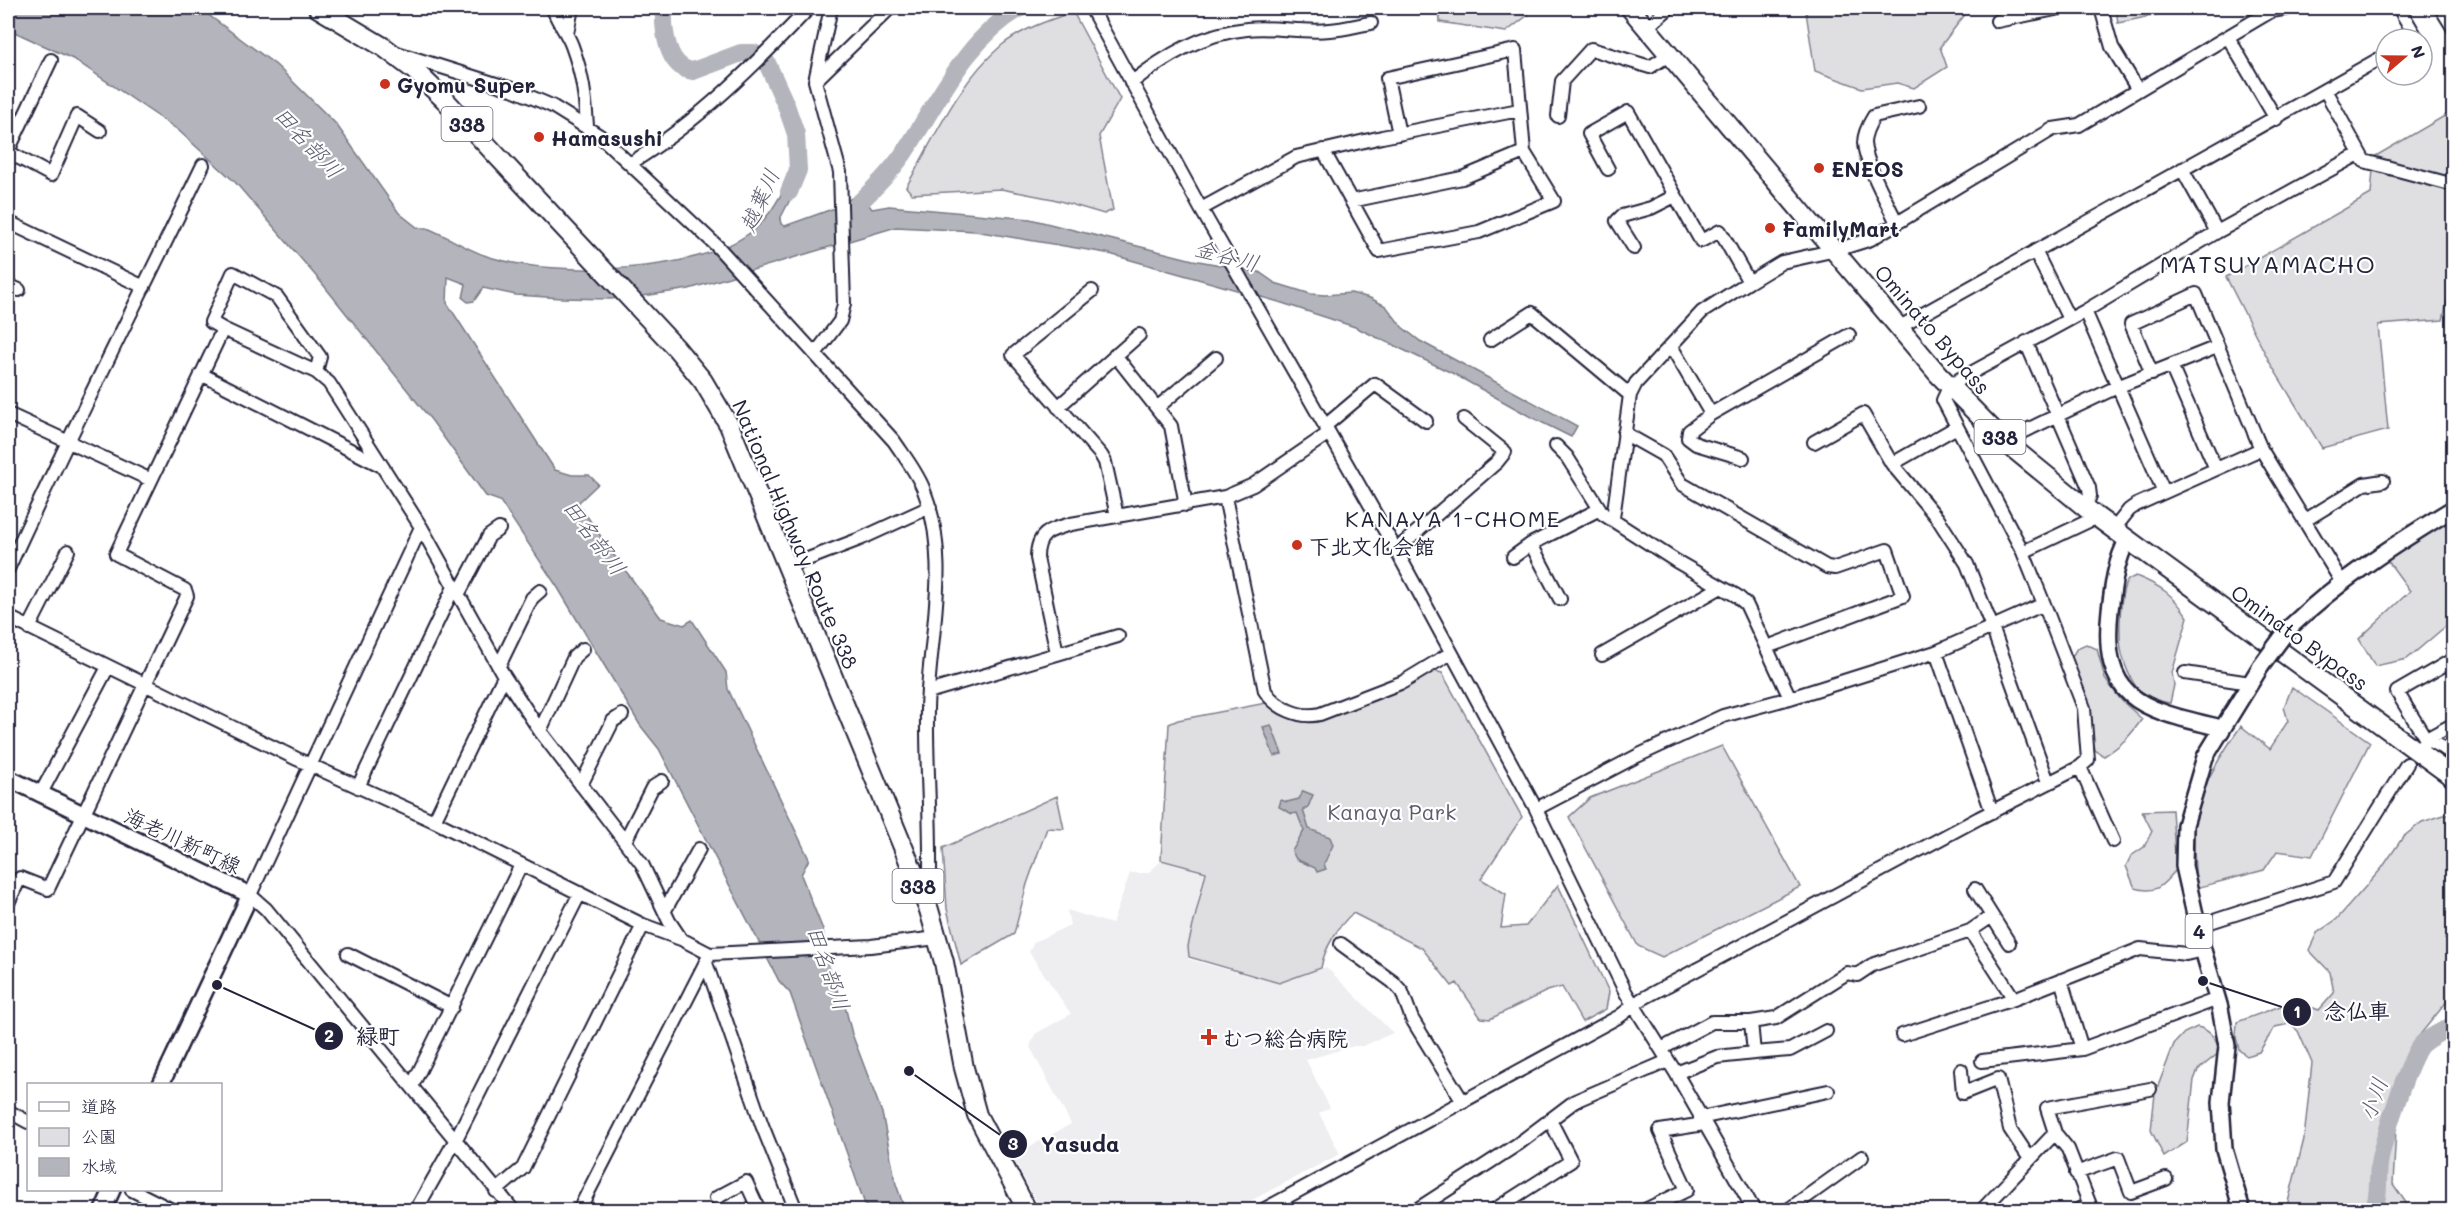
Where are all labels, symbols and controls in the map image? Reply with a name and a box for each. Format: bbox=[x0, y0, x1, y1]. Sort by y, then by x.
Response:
north arrow bbox=[2374, 27, 2434, 87]
text: N bbox=[2407, 42, 2431, 61]
place label: Gyomu Super bbox=[397, 71, 535, 99]
marker: Gyomu Super bbox=[378, 77, 392, 91]
water label: 田名部川 bbox=[268, 100, 350, 184]
road number: 338 bbox=[442, 107, 492, 141]
place label: Hamasushi bbox=[551, 124, 663, 151]
marker: Hamasushi bbox=[532, 130, 546, 144]
place label: ENEOS bbox=[1831, 155, 1904, 182]
marker: ENEOS bbox=[1812, 161, 1826, 175]
water label: 越葉川 bbox=[732, 164, 786, 237]
place label: FamilyMart bbox=[1782, 215, 1899, 243]
marker: FamilyMart bbox=[1763, 221, 1777, 235]
water label: 金谷川 bbox=[1191, 232, 1263, 278]
district label: MATSUYAMACHO bbox=[2160, 248, 2376, 279]
street label: Ominato Bypass bbox=[1869, 258, 1997, 400]
street label: National Highway Route 338 bbox=[727, 395, 865, 673]
road number: 338 bbox=[1974, 420, 2026, 454]
water label: 田名部川 bbox=[557, 493, 633, 581]
district label: KANAYA 1-CHOME bbox=[1345, 504, 1561, 533]
place label: 下北文化会館 bbox=[1309, 532, 1435, 559]
marker: 下北文化会館 bbox=[1290, 538, 1304, 552]
street label: Ominato Bypass bbox=[2226, 578, 2374, 696]
park label: Kanaya Park bbox=[1328, 798, 1456, 825]
street label: 海老川新町線 bbox=[120, 801, 246, 879]
road number: 338 bbox=[892, 869, 944, 903]
road number: 4 bbox=[2186, 914, 2212, 948]
water label: 田名部川 bbox=[801, 922, 857, 1014]
callout: 念仏車 bbox=[2282, 992, 2402, 1032]
text: 念仏車 bbox=[2324, 996, 2390, 1025]
text: 1 bbox=[2293, 999, 2301, 1023]
callout: 緑町 bbox=[314, 1016, 412, 1056]
text: 緑町 bbox=[356, 1021, 400, 1050]
text: 2 bbox=[324, 1023, 334, 1047]
place label: むつ総合病院 bbox=[1222, 1024, 1348, 1051]
marker: むつ総合病院 bbox=[1200, 1028, 1218, 1046]
water label: 小川 bbox=[2352, 1073, 2394, 1125]
legend bbox=[27, 1083, 222, 1191]
text: 道路 bbox=[81, 1094, 117, 1118]
text: 公園 bbox=[81, 1124, 117, 1148]
callout: Yasuda bbox=[998, 1124, 1131, 1164]
text: Yasuda bbox=[1040, 1129, 1120, 1158]
text: 3 bbox=[1008, 1131, 1019, 1155]
text: 水域 bbox=[81, 1154, 117, 1178]

